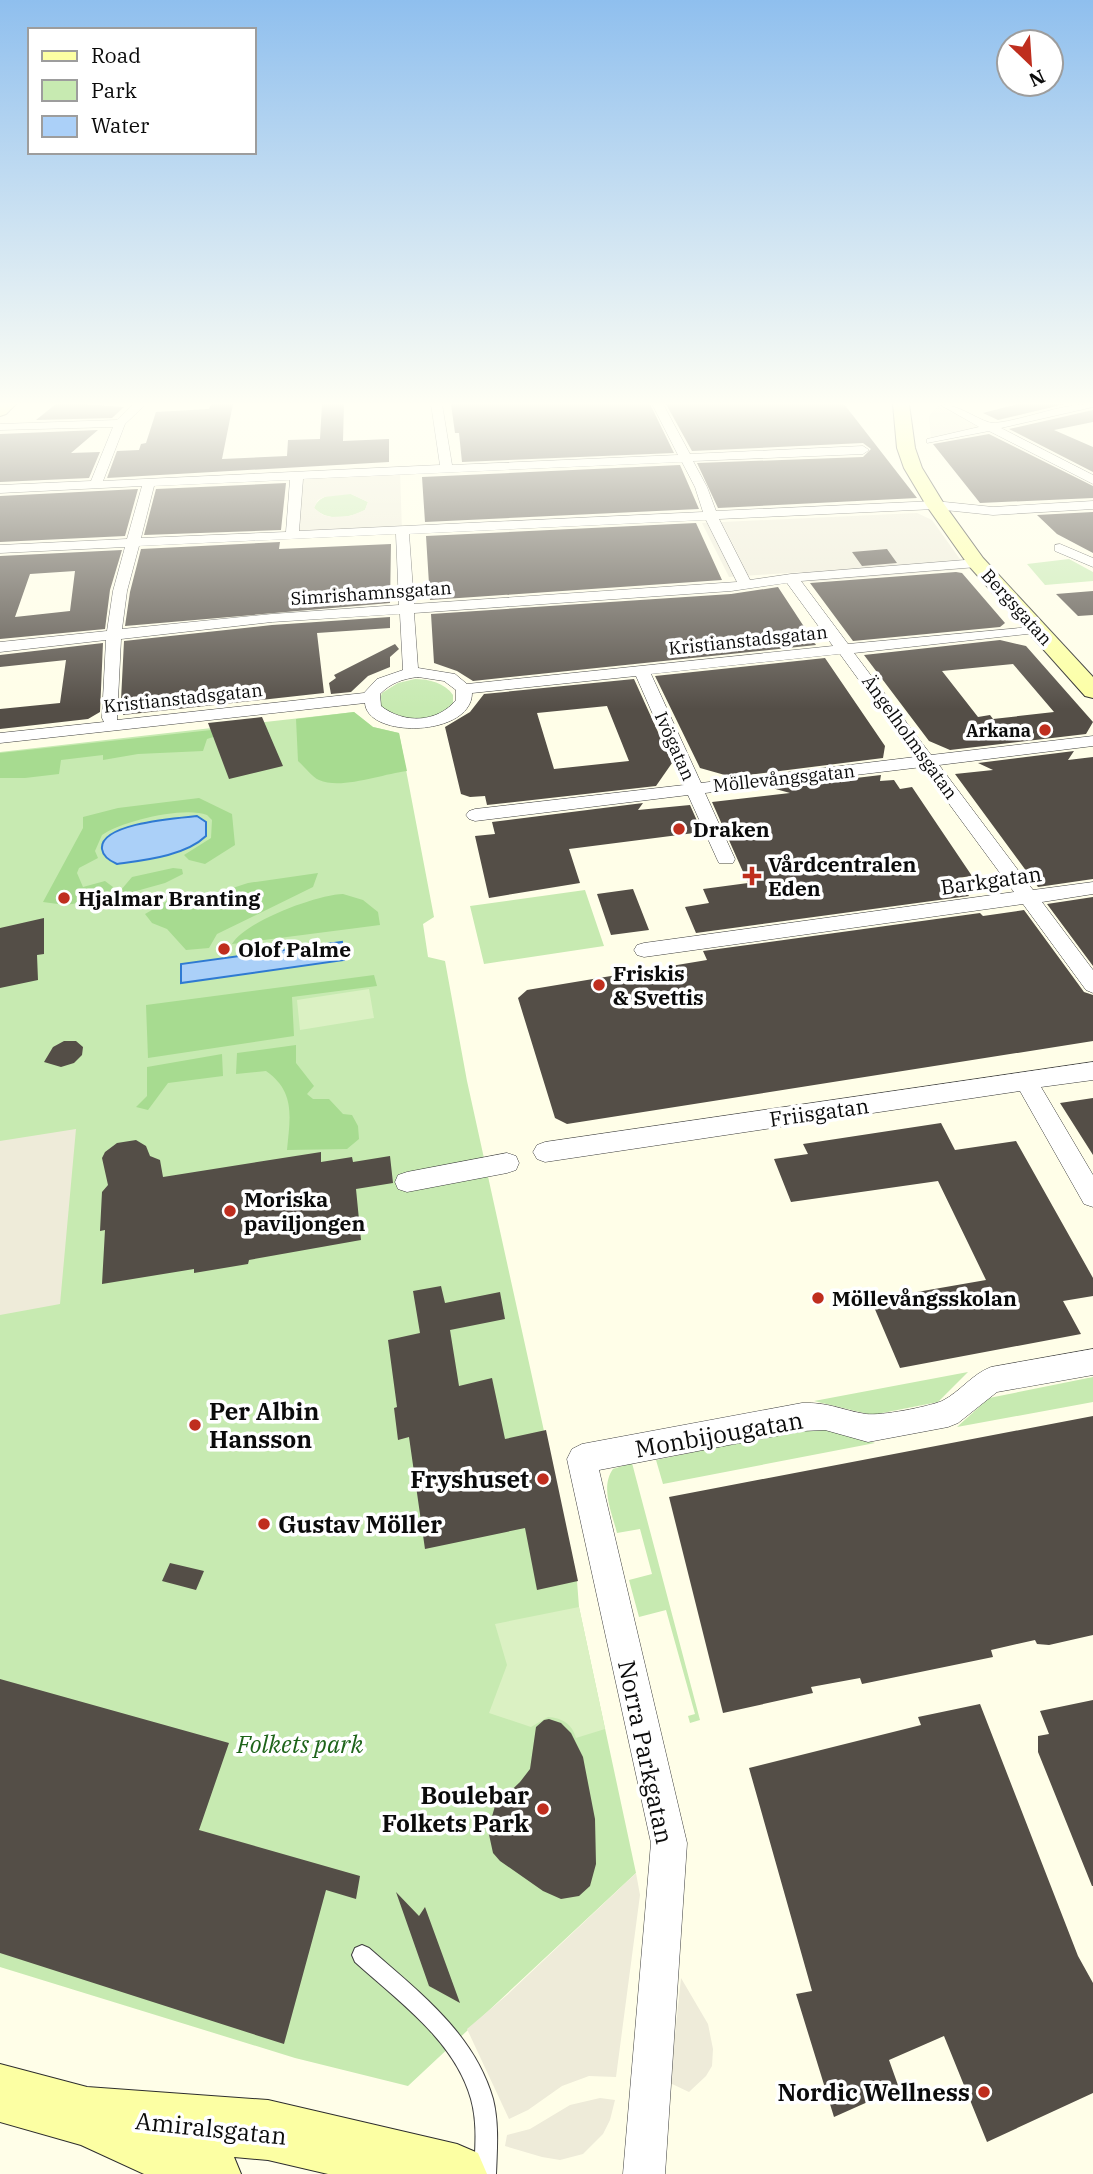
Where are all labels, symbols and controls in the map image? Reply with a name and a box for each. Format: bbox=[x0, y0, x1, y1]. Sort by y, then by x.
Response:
legend bbox=[28, 28, 256, 154]
north arrow bbox=[995, 28, 1065, 98]
text: Road bbox=[91, 41, 141, 69]
text: N bbox=[1025, 64, 1049, 92]
text: Park bbox=[91, 76, 138, 104]
text: Water bbox=[91, 111, 150, 139]
street label: Bergsgatan bbox=[977, 564, 1057, 650]
street label: Simrishamnsgatan bbox=[290, 576, 452, 610]
street label: Kristianstadsgatan bbox=[667, 620, 829, 660]
street label: Ängelholmsgatan bbox=[857, 670, 963, 804]
street label: Kristianstadsgatan bbox=[102, 678, 264, 718]
street label: Ivögatan bbox=[650, 708, 700, 784]
place label: Arkana bbox=[966, 719, 1031, 742]
marker: Arkana bbox=[1037, 722, 1053, 738]
street label: Möllevångsgatan bbox=[712, 759, 856, 797]
place label: Draken bbox=[693, 815, 770, 843]
marker: Draken bbox=[671, 821, 687, 837]
place label: Vårdcentralen Eden bbox=[768, 850, 916, 902]
street label: Barkgatan bbox=[939, 859, 1043, 901]
marker: Vårdcentralen Eden bbox=[742, 866, 762, 886]
place label: Hjalmar Branting bbox=[78, 884, 261, 912]
marker: Hjalmar Branting bbox=[56, 890, 72, 906]
place label: Olof Palme bbox=[238, 935, 351, 963]
marker: Olof Palme bbox=[216, 941, 232, 957]
place label: Friskis & Svettis bbox=[613, 959, 704, 1011]
marker: Friskis & Svettis bbox=[591, 977, 607, 993]
street label: Friisgatan bbox=[767, 1091, 871, 1133]
place label: Moriska paviljongen bbox=[244, 1185, 365, 1237]
marker: Moriska paviljongen bbox=[222, 1203, 238, 1219]
place label: Möllevångsskolan bbox=[832, 1284, 1017, 1312]
marker: Möllevångsskolan bbox=[810, 1290, 826, 1306]
place label: Per Albin Hansson bbox=[209, 1395, 319, 1455]
street label: Monbijougatan bbox=[632, 1403, 806, 1465]
marker: Per Albin Hansson bbox=[187, 1417, 203, 1433]
place label: Fryshuset bbox=[410, 1463, 529, 1495]
marker: Fryshuset bbox=[535, 1471, 551, 1487]
place label: Gustav Möller bbox=[278, 1508, 442, 1540]
marker: Gustav Möller bbox=[256, 1516, 272, 1532]
street label: Norra Parkgatan bbox=[611, 1657, 681, 1847]
park label: Folkets park bbox=[236, 1728, 363, 1760]
place label: Boulebar Folkets Park bbox=[382, 1779, 529, 1839]
marker: Boulebar Folkets Park bbox=[535, 1801, 551, 1817]
place label: Nordic Wellness bbox=[777, 2076, 970, 2108]
marker: Nordic Wellness bbox=[976, 2084, 992, 2100]
street label: Amiralsgatan bbox=[134, 2104, 288, 2152]

